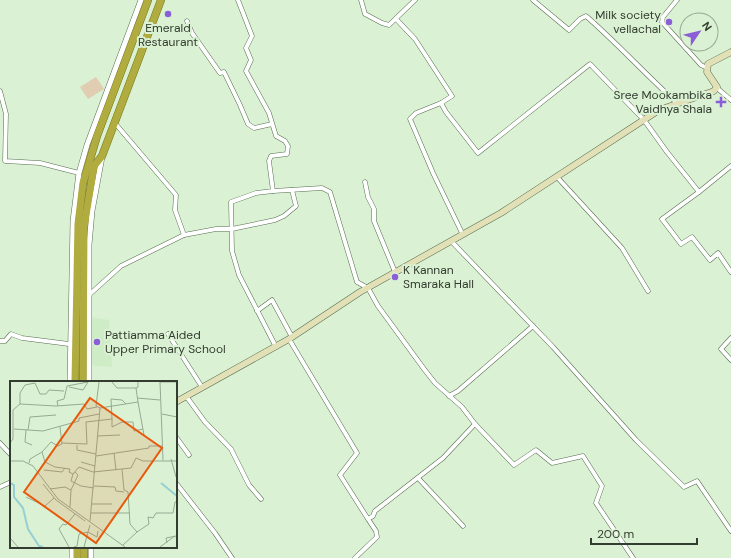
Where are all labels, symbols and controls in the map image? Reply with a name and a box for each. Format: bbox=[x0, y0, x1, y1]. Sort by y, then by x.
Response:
place label: Milk society vellachal bbox=[595, 7, 661, 37]
marker: Emerald Restaurant bbox=[163, 9, 173, 19]
north arrow bbox=[679, 12, 719, 52]
marker: Milk society vellachal bbox=[664, 17, 674, 27]
text: N bbox=[699, 19, 715, 34]
place label: Emerald Restaurant bbox=[138, 20, 198, 50]
place label: Sree Mookambika Vaidhya Shala bbox=[614, 87, 712, 117]
marker: Sree Mookambika Vaidhya Shala bbox=[715, 96, 727, 108]
place label: K Kannan Smaraka Hall bbox=[403, 262, 474, 292]
marker: K Kannan Smaraka Hall bbox=[390, 272, 400, 282]
place label: Pattiamma Aided Upper Primary School bbox=[105, 327, 226, 357]
marker: Pattiamma Aided Upper Primary School bbox=[92, 337, 102, 347]
inset map bbox=[10, 381, 177, 548]
scale bar bbox=[591, 520, 697, 546]
text: 200 m bbox=[597, 526, 634, 542]

